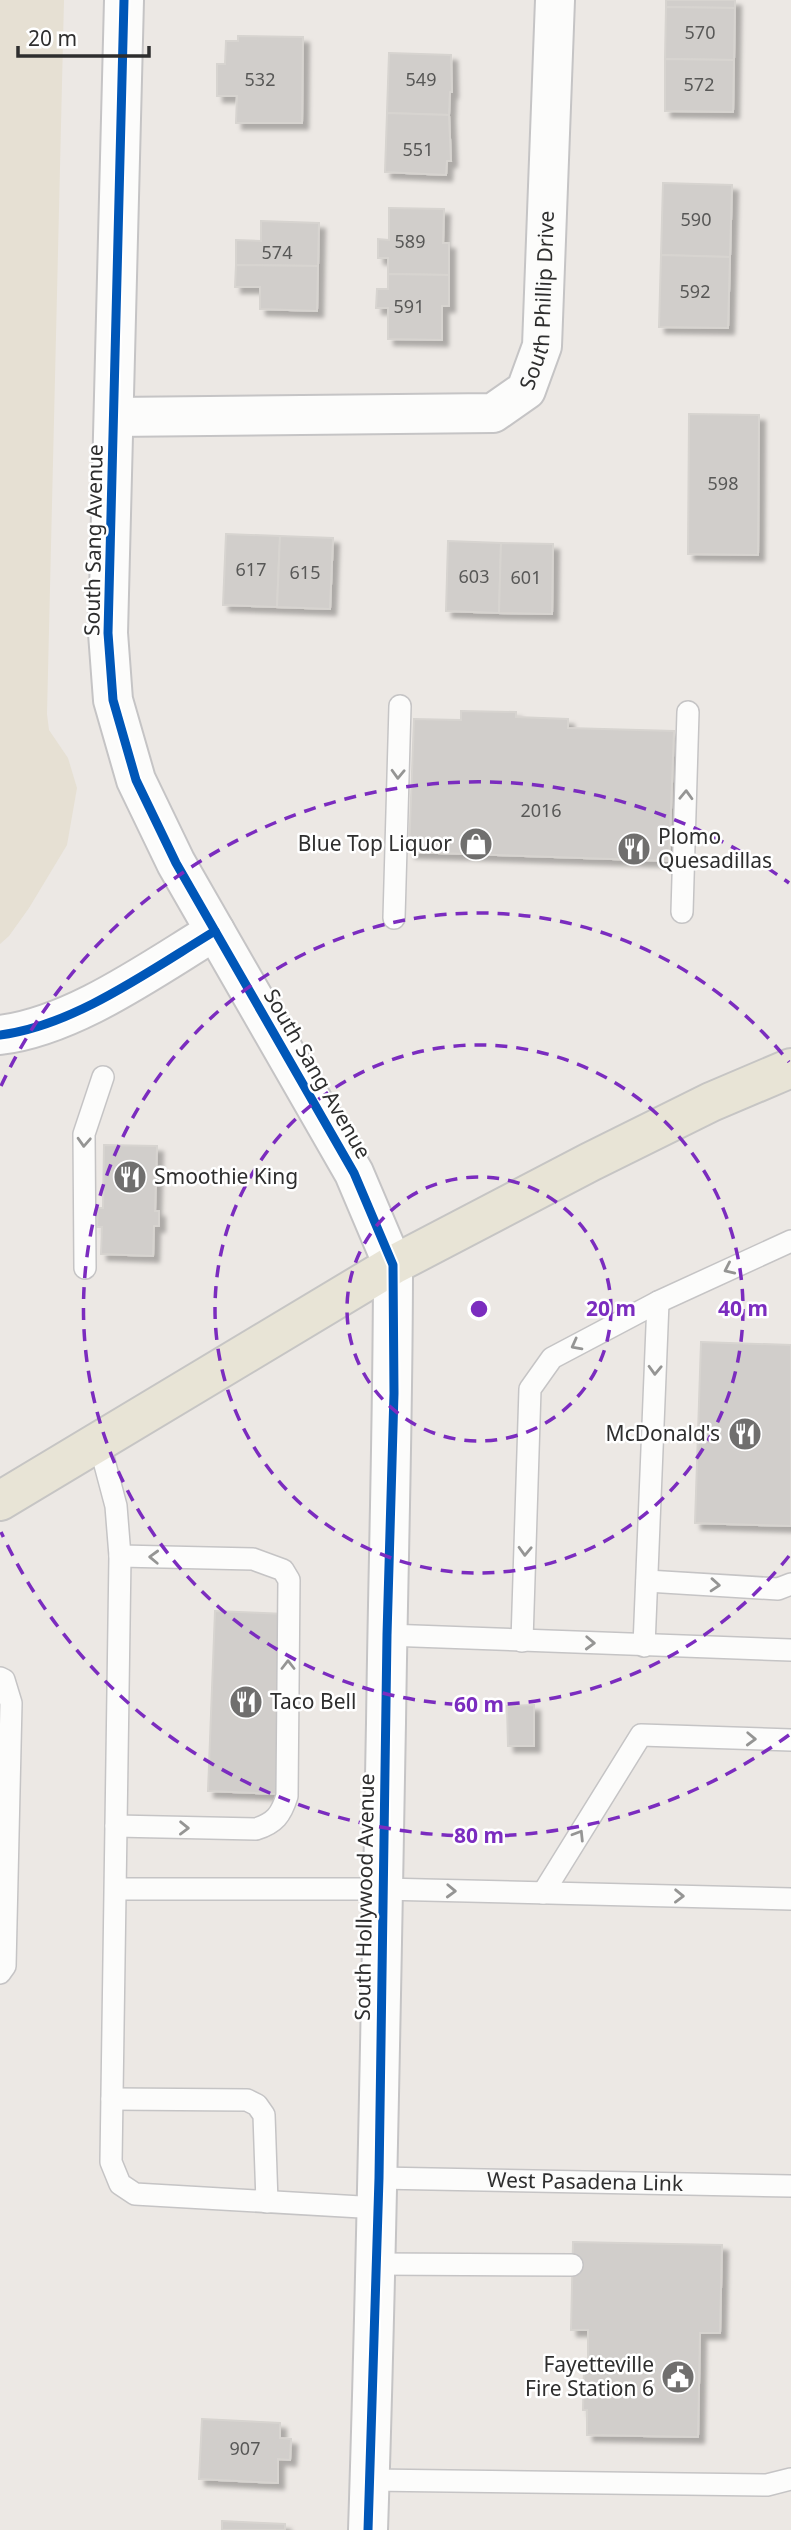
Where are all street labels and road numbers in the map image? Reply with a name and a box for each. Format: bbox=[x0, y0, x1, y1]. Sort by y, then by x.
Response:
street label: South Phillip Drive bbox=[512, 210, 560, 393]
street label: South Sang Avenue bbox=[77, 444, 109, 636]
street label: South Sang Avenue bbox=[258, 984, 378, 1163]
street label: South Hollywood Avenue bbox=[348, 1773, 380, 2021]
street label: West Pasadena Link bbox=[487, 2165, 684, 2197]

